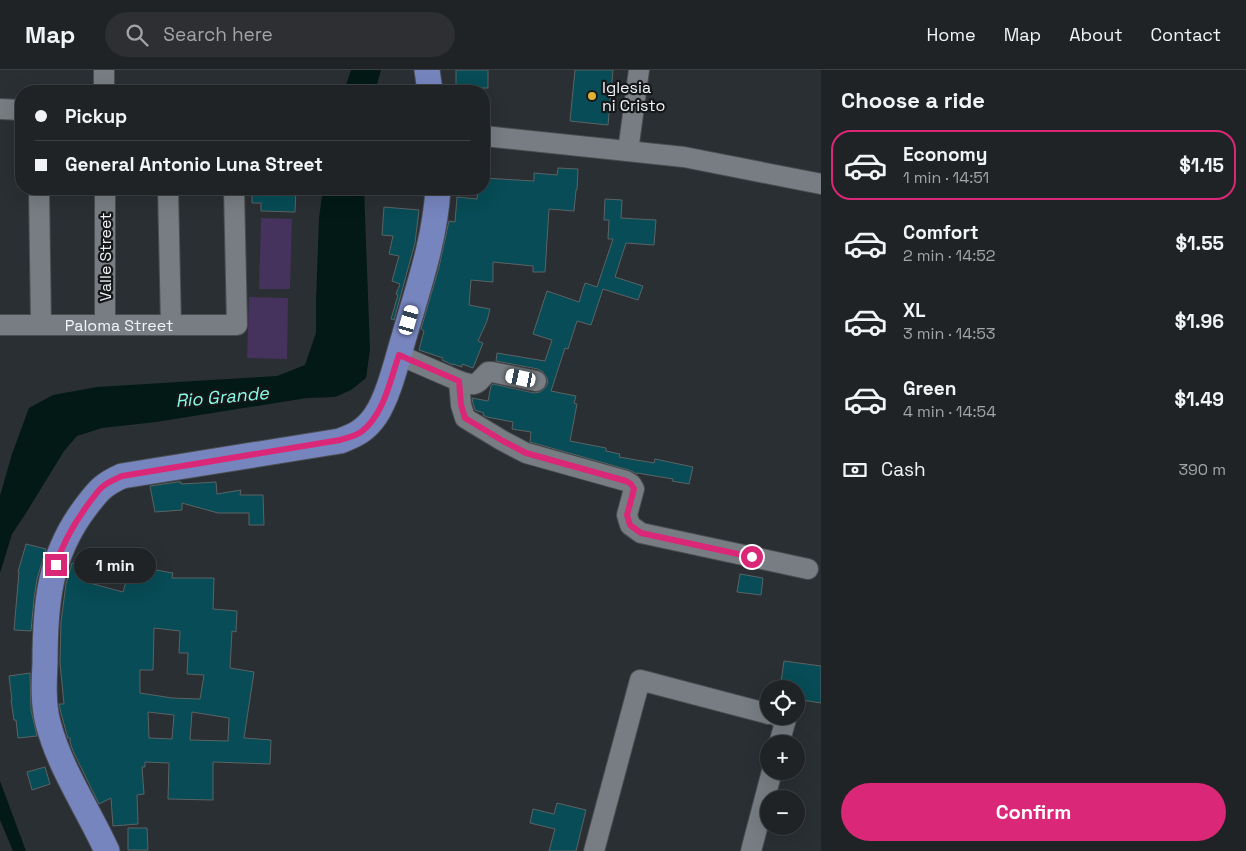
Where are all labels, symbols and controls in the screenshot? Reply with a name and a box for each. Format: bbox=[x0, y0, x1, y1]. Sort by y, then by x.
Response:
search box bbox=[105, 12, 455, 57]
text: Map bbox=[25, 19, 75, 50]
icon: search bbox=[123, 21, 151, 49]
text: Search here bbox=[163, 22, 273, 47]
text: Home bbox=[927, 23, 976, 46]
text: Map bbox=[1004, 23, 1041, 46]
text: About bbox=[1069, 23, 1123, 46]
text: Contact bbox=[1151, 23, 1221, 46]
place label: Iglesia ni Cristo bbox=[602, 77, 665, 116]
text: Choose a ride bbox=[841, 86, 985, 114]
marker: Iglesia ni Cristo bbox=[586, 90, 598, 102]
text: Pickup bbox=[65, 104, 127, 129]
text: Economy bbox=[903, 142, 987, 167]
icon: car bbox=[843, 143, 888, 188]
text: General Antonio Luna Street bbox=[65, 152, 323, 177]
text: $1.15 bbox=[1179, 153, 1224, 178]
text: 1 min · 14:51 bbox=[903, 167, 989, 188]
street label: Valle Street bbox=[95, 213, 116, 301]
text: Comfort bbox=[903, 220, 979, 245]
icon: car bbox=[843, 221, 888, 266]
text: $1.55 bbox=[1175, 231, 1224, 256]
text: 2 min · 14:52 bbox=[903, 245, 995, 266]
text: XL bbox=[903, 298, 926, 323]
icon: car bbox=[843, 299, 888, 344]
car bbox=[397, 304, 420, 336]
text: $1.96 bbox=[1175, 309, 1224, 334]
street label: Paloma Street bbox=[65, 315, 173, 336]
text: 3 min · 14:53 bbox=[903, 323, 995, 344]
car bbox=[504, 368, 537, 388]
text: Green bbox=[903, 376, 956, 401]
icon: car bbox=[843, 377, 888, 422]
water label: Rio Grande bbox=[174, 381, 271, 412]
text: $1.49 bbox=[1174, 387, 1224, 412]
text: 4 min · 14:54 bbox=[903, 401, 996, 422]
icon: cash bbox=[841, 456, 869, 484]
text: Cash bbox=[881, 457, 926, 482]
text: 390 m bbox=[1178, 459, 1226, 480]
route start bbox=[741, 546, 763, 568]
callout: 1 min bbox=[74, 548, 156, 582]
route end bbox=[45, 554, 67, 576]
text: 1 min bbox=[95, 555, 135, 576]
map controls bbox=[760, 680, 805, 835]
button: locate bbox=[760, 680, 805, 725]
button: + bbox=[760, 735, 805, 780]
button: Confirm bbox=[841, 783, 1226, 841]
button: − bbox=[760, 790, 805, 835]

